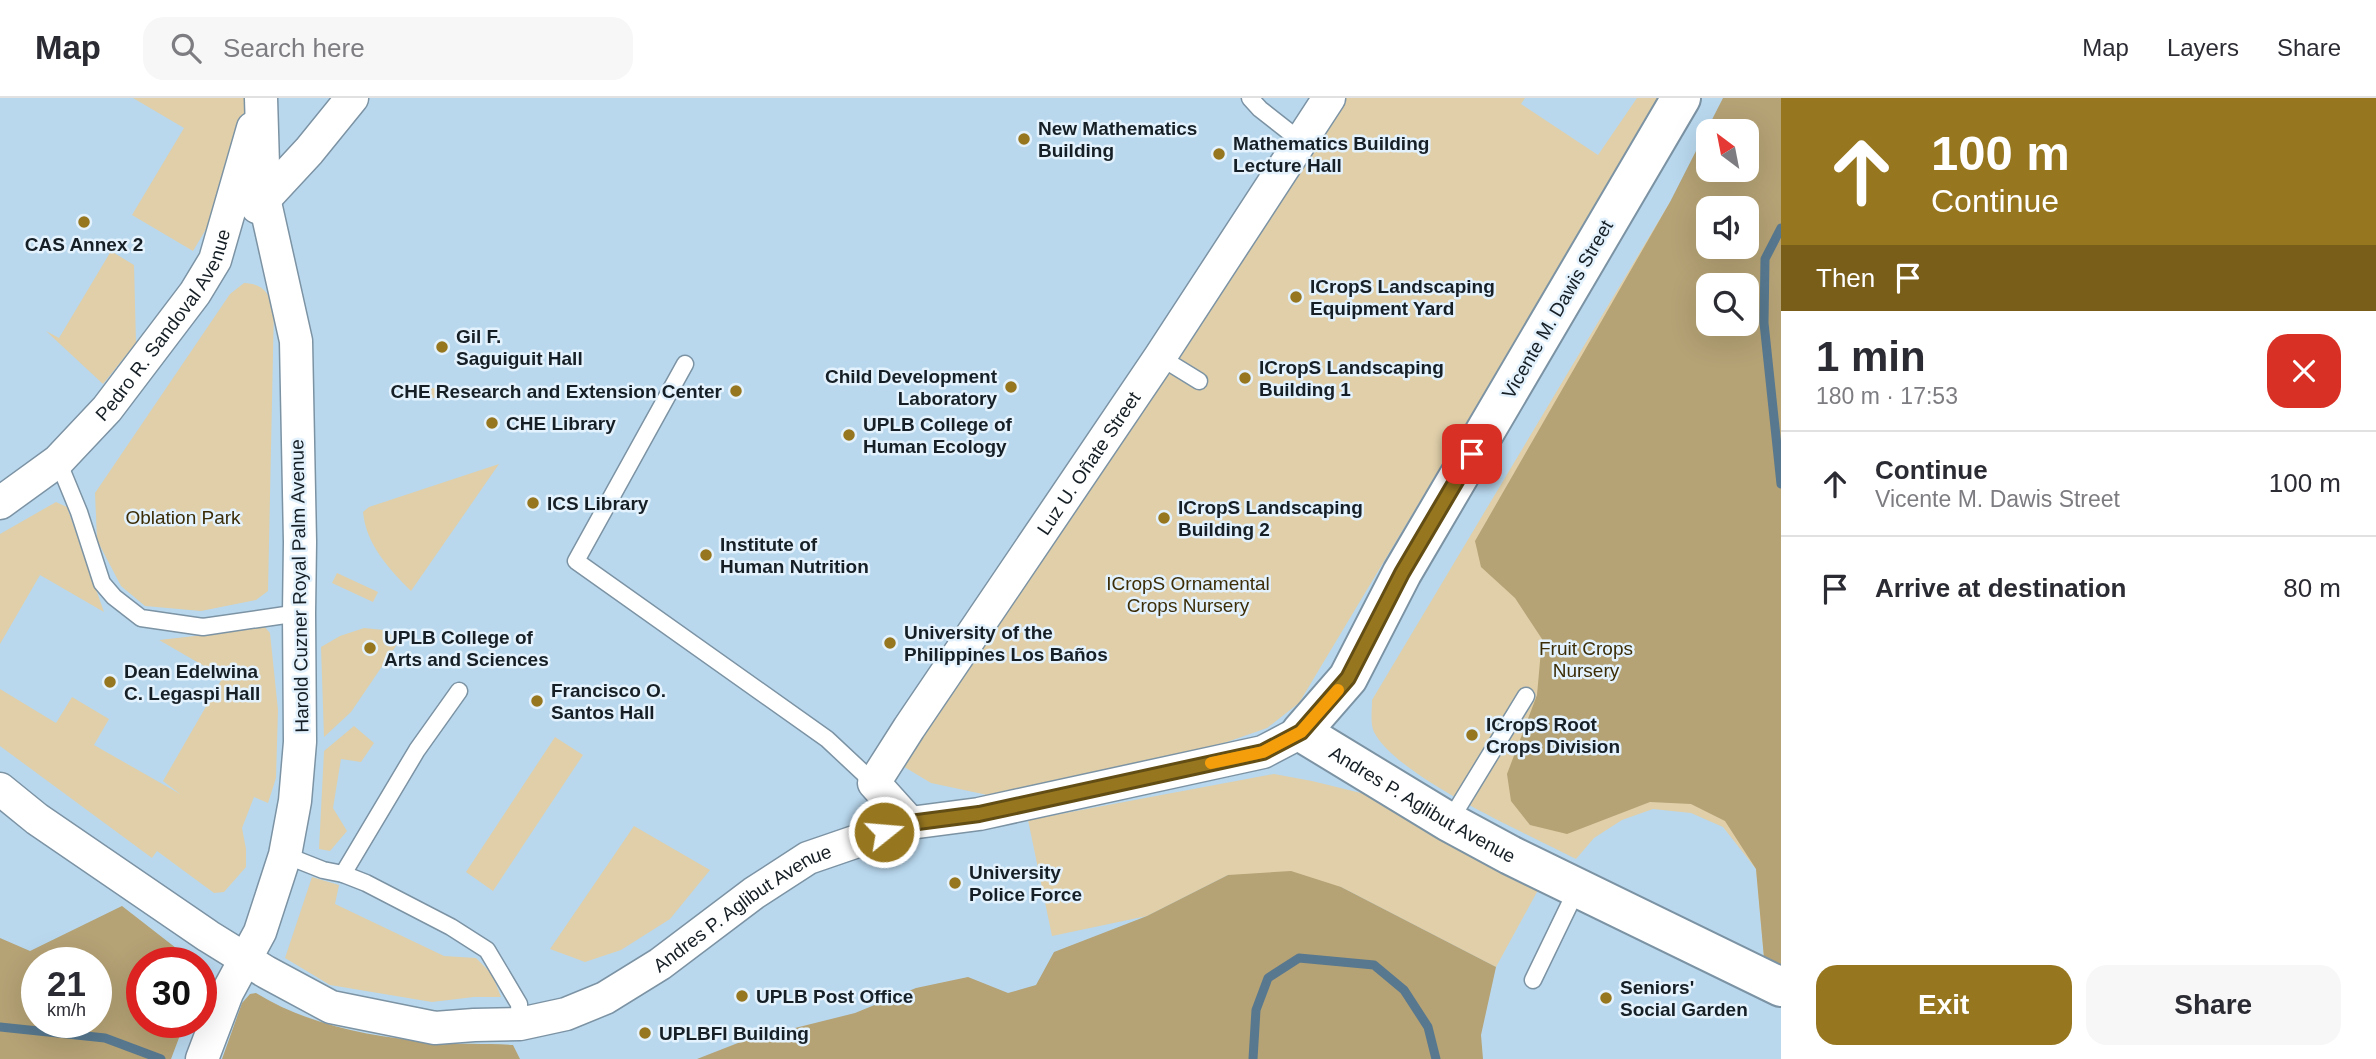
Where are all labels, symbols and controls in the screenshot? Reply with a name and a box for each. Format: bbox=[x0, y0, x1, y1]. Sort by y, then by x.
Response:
search box bbox=[143, 17, 633, 80]
text: Map bbox=[35, 29, 101, 66]
icon: search bbox=[167, 29, 205, 67]
text: Search here bbox=[223, 33, 365, 63]
text: Map bbox=[2082, 34, 2129, 61]
text: Layers bbox=[2167, 34, 2239, 61]
text: Share bbox=[2277, 34, 2341, 61]
place label: New Mathematics Building bbox=[1038, 118, 1197, 161]
north arrow bbox=[1696, 119, 1759, 182]
map controls bbox=[1696, 119, 1759, 336]
icon: ahead bbox=[1816, 126, 1907, 217]
text: 100 m bbox=[1931, 126, 2070, 180]
marker: New Mathematics Building bbox=[1016, 131, 1032, 147]
place label: Mathematics Building Lecture Hall bbox=[1233, 133, 1429, 176]
marker: Mathematics Building Lecture Hall bbox=[1211, 146, 1227, 162]
text: Continue bbox=[1931, 183, 2059, 219]
button: sound bbox=[1696, 196, 1759, 259]
marker: CAS Annex 2 bbox=[76, 214, 92, 230]
street label: Vicente M. Dawis Street bbox=[1498, 216, 1617, 402]
street label: Pedro R. Sandoval Avenue bbox=[91, 227, 234, 425]
place label: CAS Annex 2 bbox=[25, 234, 143, 255]
icon: arrive bbox=[1889, 259, 1927, 297]
text: Then bbox=[1816, 263, 1875, 293]
button: search bbox=[1696, 273, 1759, 336]
place label: ICropS Landscaping Equipment Yard bbox=[1310, 276, 1495, 319]
marker: ICropS Landscaping Equipment Yard bbox=[1288, 289, 1304, 305]
place label: Gil F. Saguiguit Hall bbox=[456, 326, 583, 369]
text: 1 min bbox=[1816, 333, 1926, 380]
button: close bbox=[2267, 334, 2341, 408]
marker: Gil F. Saguiguit Hall bbox=[434, 339, 450, 355]
place label: ICropS Landscaping Building 1 bbox=[1259, 357, 1444, 400]
place label: Child Development Laboratory bbox=[825, 366, 998, 409]
marker: ICropS Landscaping Building 1 bbox=[1237, 370, 1253, 386]
marker: Child Development Laboratory bbox=[1003, 379, 1019, 395]
place label: CHE Research and Extension Center bbox=[390, 381, 723, 402]
marker: CHE Research and Extension Center bbox=[728, 383, 744, 399]
text: 180 m · 17:53 bbox=[1816, 383, 1958, 409]
street label: Luz U. Oñate Street bbox=[1033, 387, 1145, 539]
place label: CHE Library bbox=[506, 413, 616, 434]
place label: UPLB College of Human Ecology bbox=[863, 414, 1013, 457]
marker: CHE Library bbox=[484, 415, 500, 431]
pin bbox=[1442, 424, 1502, 484]
marker: UPLB College of Human Ecology bbox=[841, 427, 857, 443]
icon: arrive bbox=[1453, 435, 1491, 473]
street label: Harold Cuzner Royal Palm Avenue bbox=[286, 439, 313, 733]
text: Continue bbox=[1875, 455, 1988, 485]
icon: ahead bbox=[1816, 465, 1854, 503]
text: 100 m bbox=[2269, 468, 2341, 498]
text: Vicente M. Dawis Street bbox=[1875, 486, 2120, 512]
place label: ICS Library bbox=[547, 493, 649, 514]
marker: ICS Library bbox=[525, 495, 541, 511]
place label: ICropS Landscaping Building 2 bbox=[1178, 497, 1363, 540]
park label: Oblation Park bbox=[125, 507, 241, 528]
marker: ICropS Landscaping Building 2 bbox=[1156, 510, 1172, 526]
place label: Institute of Human Nutrition bbox=[720, 534, 869, 577]
marker: Institute of Human Nutrition bbox=[698, 547, 714, 563]
icon: arrive bbox=[1816, 570, 1854, 608]
park label: ICropS Ornamental Crops Nursery bbox=[1106, 573, 1270, 616]
text: Arrive at destination bbox=[1875, 573, 2126, 603]
text: 80 m bbox=[2283, 573, 2341, 603]
place label: University of the Philippines Los Baños bbox=[904, 622, 1108, 665]
place label: UPLB College of Arts and Sciences bbox=[384, 627, 549, 670]
marker: University of the Philippines Los Baños bbox=[882, 635, 898, 651]
park label: Fruit Crops Nursery bbox=[1539, 638, 1633, 681]
marker: UPLB College of Arts and Sciences bbox=[362, 640, 378, 656]
place label: Dean Edelwina C. Legaspi Hall bbox=[124, 661, 260, 704]
marker: Dean Edelwina C. Legaspi Hall bbox=[102, 674, 118, 690]
place label: Francisco O. Santos Hall bbox=[551, 680, 666, 723]
marker: Francisco O. Santos Hall bbox=[529, 693, 545, 709]
place label: ICropS Root Crops Division bbox=[1486, 714, 1620, 757]
marker: ICropS Root Crops Division bbox=[1464, 727, 1480, 743]
street label: Andres P. Aglibut Avenue bbox=[1326, 742, 1519, 867]
position arrow bbox=[847, 795, 921, 869]
street label: Andres P. Aglibut Avenue bbox=[649, 841, 834, 976]
place label: University Police Force bbox=[969, 862, 1082, 905]
marker: University Police Force bbox=[947, 875, 963, 891]
speed limit sign: 30 bbox=[126, 947, 217, 1038]
text: 21 bbox=[47, 964, 86, 1003]
button: Exit bbox=[1816, 965, 2072, 1045]
button: Share bbox=[2086, 965, 2341, 1045]
place label: Seniors' Social Garden bbox=[1620, 977, 1748, 1020]
place label: UPLB Post Office bbox=[756, 986, 913, 1007]
marker: UPLB Post Office bbox=[734, 988, 750, 1004]
marker: Seniors' Social Garden bbox=[1598, 990, 1614, 1006]
text: km/h bbox=[47, 1000, 86, 1020]
place label: UPLBFI Building bbox=[659, 1023, 809, 1044]
marker: UPLBFI Building bbox=[637, 1025, 653, 1041]

